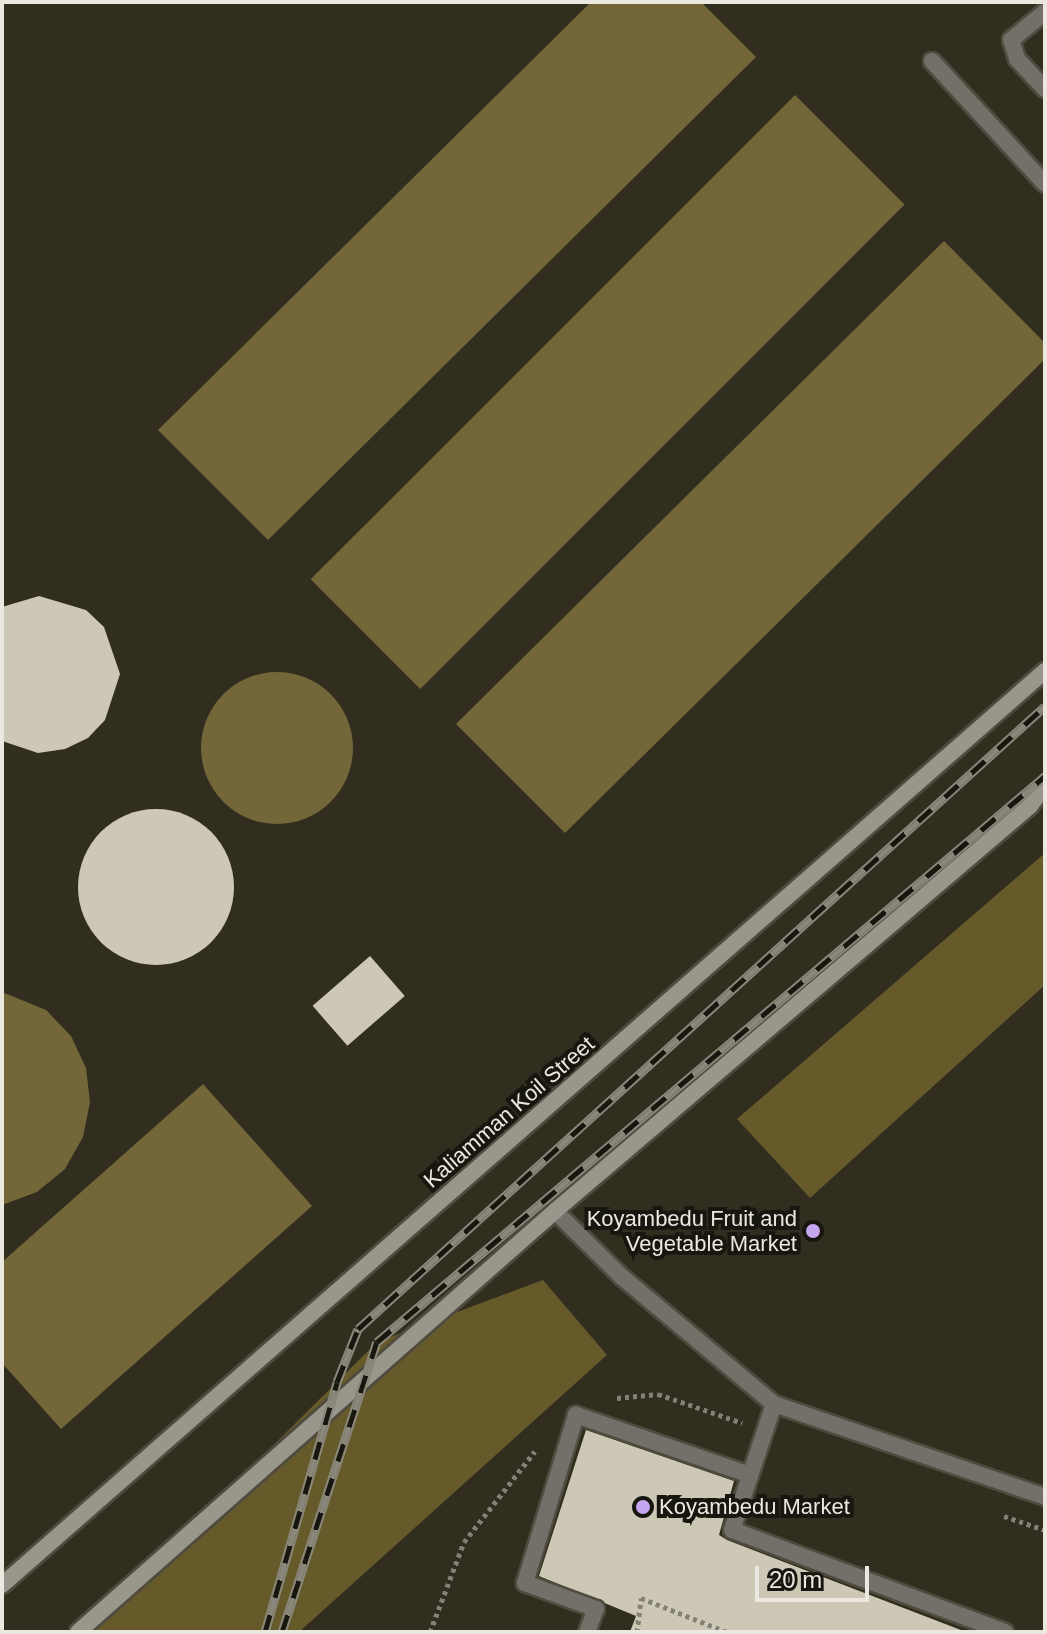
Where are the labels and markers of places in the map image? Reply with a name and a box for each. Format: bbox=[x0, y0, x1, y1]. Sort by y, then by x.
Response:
place label: Koyambedu Fruit and Vegetable Market bbox=[587, 1205, 797, 1256]
marker: Koyambedu Fruit and Vegetable Market bbox=[804, 1222, 822, 1240]
place label: Koyambedu Market bbox=[659, 1494, 850, 1520]
marker: Koyambedu Market bbox=[634, 1498, 652, 1516]

